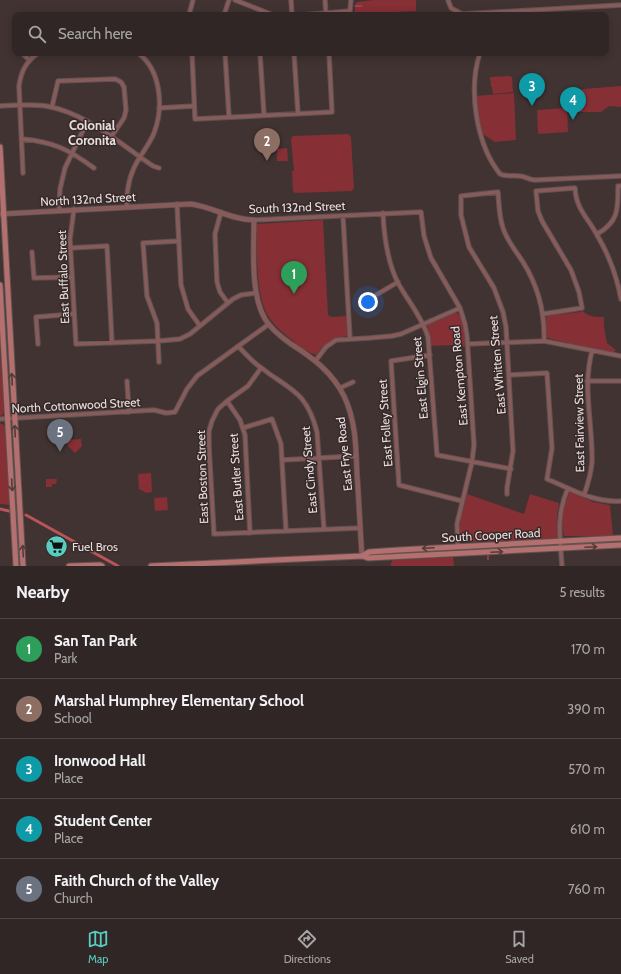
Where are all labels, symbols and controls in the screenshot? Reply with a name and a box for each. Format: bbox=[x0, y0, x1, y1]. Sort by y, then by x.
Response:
search box bbox=[12, 12, 609, 56]
icon: search bbox=[26, 23, 48, 45]
text: Search here bbox=[58, 25, 133, 43]
pin: 3 bbox=[519, 73, 545, 106]
pin: 4 bbox=[560, 87, 586, 120]
district label: Colonial Coronita bbox=[68, 117, 117, 148]
pin: 2 bbox=[254, 128, 280, 161]
street label: North 132nd Street bbox=[40, 189, 136, 209]
street label: South 132nd Street bbox=[248, 198, 346, 216]
street label: East Buffalo Street bbox=[54, 230, 72, 324]
pin: 1 bbox=[281, 261, 307, 294]
your location bbox=[358, 292, 378, 312]
street label: East Whitten Street bbox=[485, 315, 509, 415]
street label: East Kempton Road bbox=[447, 326, 471, 426]
street label: East Elgin Street bbox=[409, 336, 431, 420]
one-way arrow bbox=[9, 373, 16, 386]
street label: East Fairview Street bbox=[571, 374, 587, 472]
street label: East Folley Street bbox=[374, 379, 396, 467]
street label: North Cottonwood Street bbox=[11, 394, 141, 416]
street label: East Frye Road bbox=[333, 416, 355, 492]
pin: 5 bbox=[47, 419, 73, 452]
one-way arrow bbox=[12, 425, 19, 438]
street label: East Cindy Street bbox=[298, 426, 320, 514]
street label: East Boston Street bbox=[193, 430, 211, 524]
street label: East Butler Street bbox=[225, 433, 247, 521]
one-way arrow bbox=[8, 478, 15, 491]
street label: South Cooper Road bbox=[441, 525, 541, 545]
supermarket icon: Fuel Bros bbox=[44, 533, 70, 559]
place label: Fuel Bros bbox=[72, 539, 118, 554]
one-way arrow bbox=[584, 543, 597, 551]
one-way arrow bbox=[422, 544, 435, 552]
one-way arrow bbox=[19, 545, 26, 558]
one-way arrow bbox=[490, 548, 503, 555]
text: Nearby bbox=[16, 582, 69, 602]
text: 5 results bbox=[559, 584, 605, 600]
text: San Tan Park bbox=[54, 632, 137, 650]
text: 1 bbox=[27, 641, 31, 657]
text: 170 m bbox=[571, 641, 605, 657]
text: Park bbox=[54, 650, 77, 666]
text: Marshal Humphrey Elementary School bbox=[54, 692, 304, 710]
text: 2 bbox=[26, 701, 32, 717]
text: 390 m bbox=[567, 701, 605, 717]
text: School bbox=[54, 710, 92, 726]
text: Ironwood Hall bbox=[54, 752, 146, 770]
text: 3 bbox=[25, 761, 33, 777]
text: 570 m bbox=[568, 761, 605, 777]
text: Place bbox=[54, 770, 83, 786]
text: Student Center bbox=[54, 812, 152, 830]
text: 4 bbox=[25, 821, 33, 837]
text: 610 m bbox=[570, 821, 605, 837]
text: Place bbox=[54, 830, 83, 846]
text: Faith Church of the Valley bbox=[54, 872, 219, 890]
text: 5 bbox=[26, 881, 32, 897]
text: 760 m bbox=[568, 881, 605, 897]
text: Church bbox=[54, 890, 93, 906]
tab: Map bbox=[87, 928, 109, 966]
tab: Directions bbox=[284, 928, 331, 966]
tab: Saved bbox=[505, 928, 534, 966]

